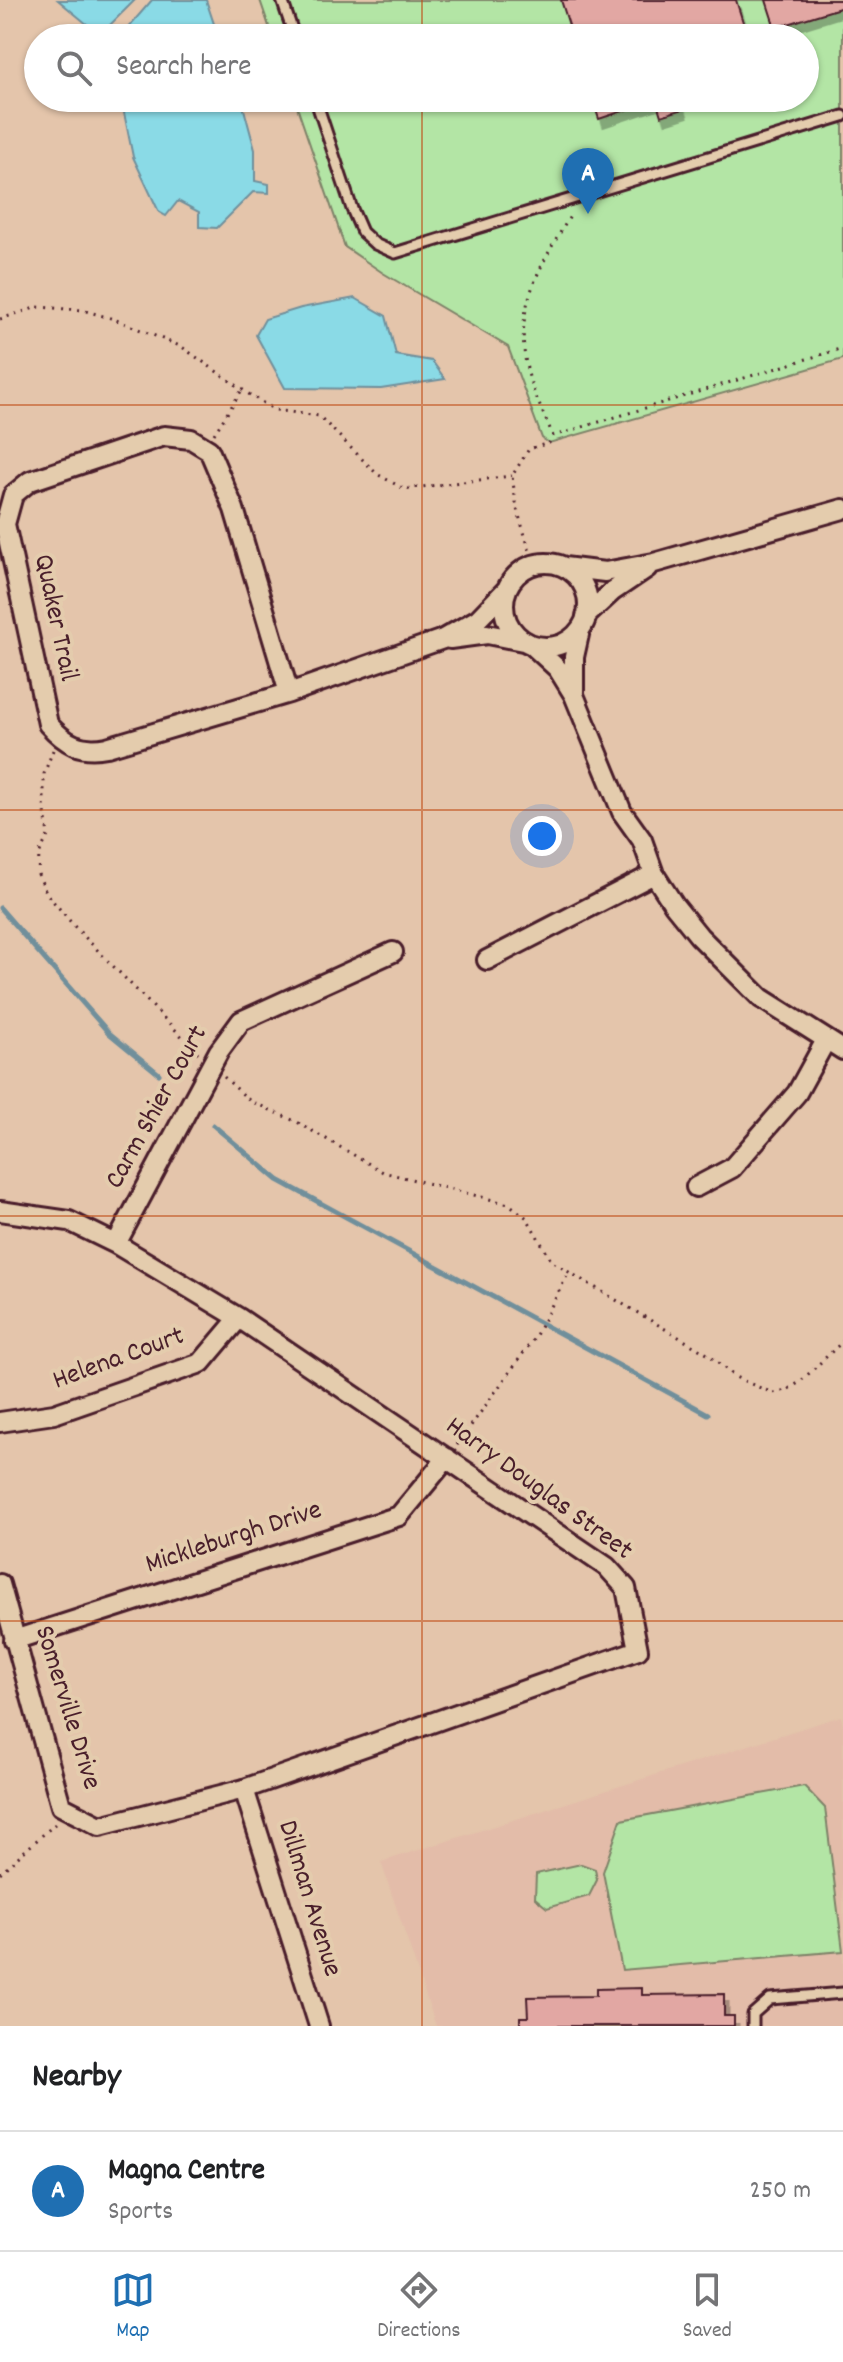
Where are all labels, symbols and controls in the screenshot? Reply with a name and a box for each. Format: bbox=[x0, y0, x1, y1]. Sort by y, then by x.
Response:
search box bbox=[24, 24, 819, 112]
icon: search bbox=[52, 46, 96, 90]
text: Search here bbox=[116, 47, 252, 90]
pin: A bbox=[562, 148, 614, 214]
street label: Quaker Trail bbox=[21, 551, 87, 685]
your location bbox=[522, 816, 562, 856]
street label: Carm Shier Court bbox=[97, 1019, 219, 1197]
street label: Helena Court bbox=[48, 1318, 190, 1402]
street label: Harry Douglas Street bbox=[436, 1408, 640, 1572]
street label: Mickleburgh Drive bbox=[141, 1492, 327, 1586]
street label: Somerville Drive bbox=[22, 1621, 110, 1795]
street label: Dillman Avenue bbox=[265, 1816, 351, 1982]
text: Nearby bbox=[32, 2054, 121, 2103]
text: Magna Centre bbox=[108, 2151, 265, 2194]
text: A bbox=[51, 2173, 65, 2210]
text: 250 m bbox=[750, 2173, 811, 2210]
text: Sports bbox=[108, 2194, 173, 2231]
tab: Map bbox=[111, 2268, 155, 2347]
tab: Directions bbox=[377, 2268, 461, 2347]
tab: Saved bbox=[683, 2268, 732, 2347]

